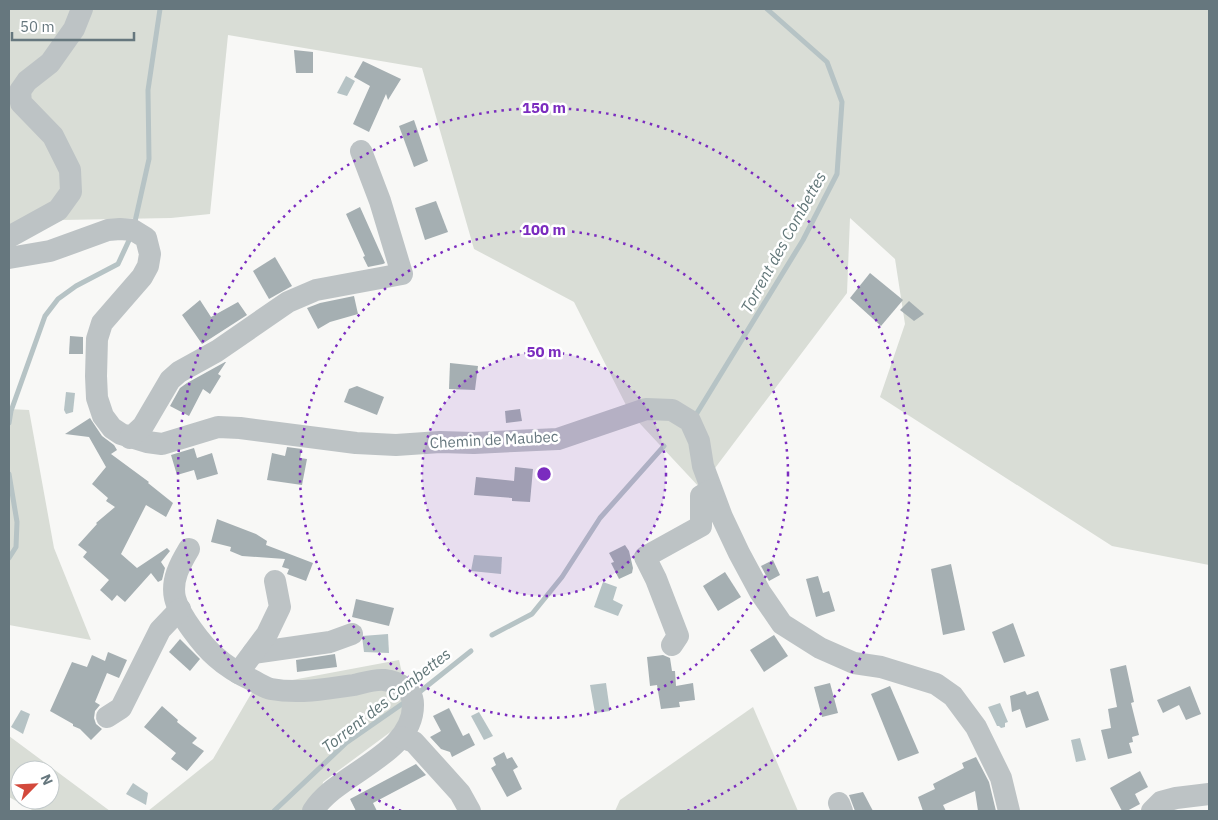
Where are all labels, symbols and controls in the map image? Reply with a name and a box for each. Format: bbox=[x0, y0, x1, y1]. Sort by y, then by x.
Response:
scale bar bbox=[12, 10, 135, 42]
text: 50 m bbox=[20, 17, 55, 36]
text: 150 m bbox=[522, 98, 566, 117]
water label: Torrent des Combettes bbox=[736, 168, 830, 316]
text: 100 m bbox=[522, 220, 566, 239]
text: 50 m bbox=[527, 342, 561, 361]
street label: Chemin de Maubec bbox=[429, 427, 559, 452]
centre of rings bbox=[535, 465, 553, 483]
water label: Torrent des Combettes bbox=[317, 643, 455, 757]
north arrow bbox=[10, 760, 60, 810]
text: N bbox=[37, 771, 57, 788]

